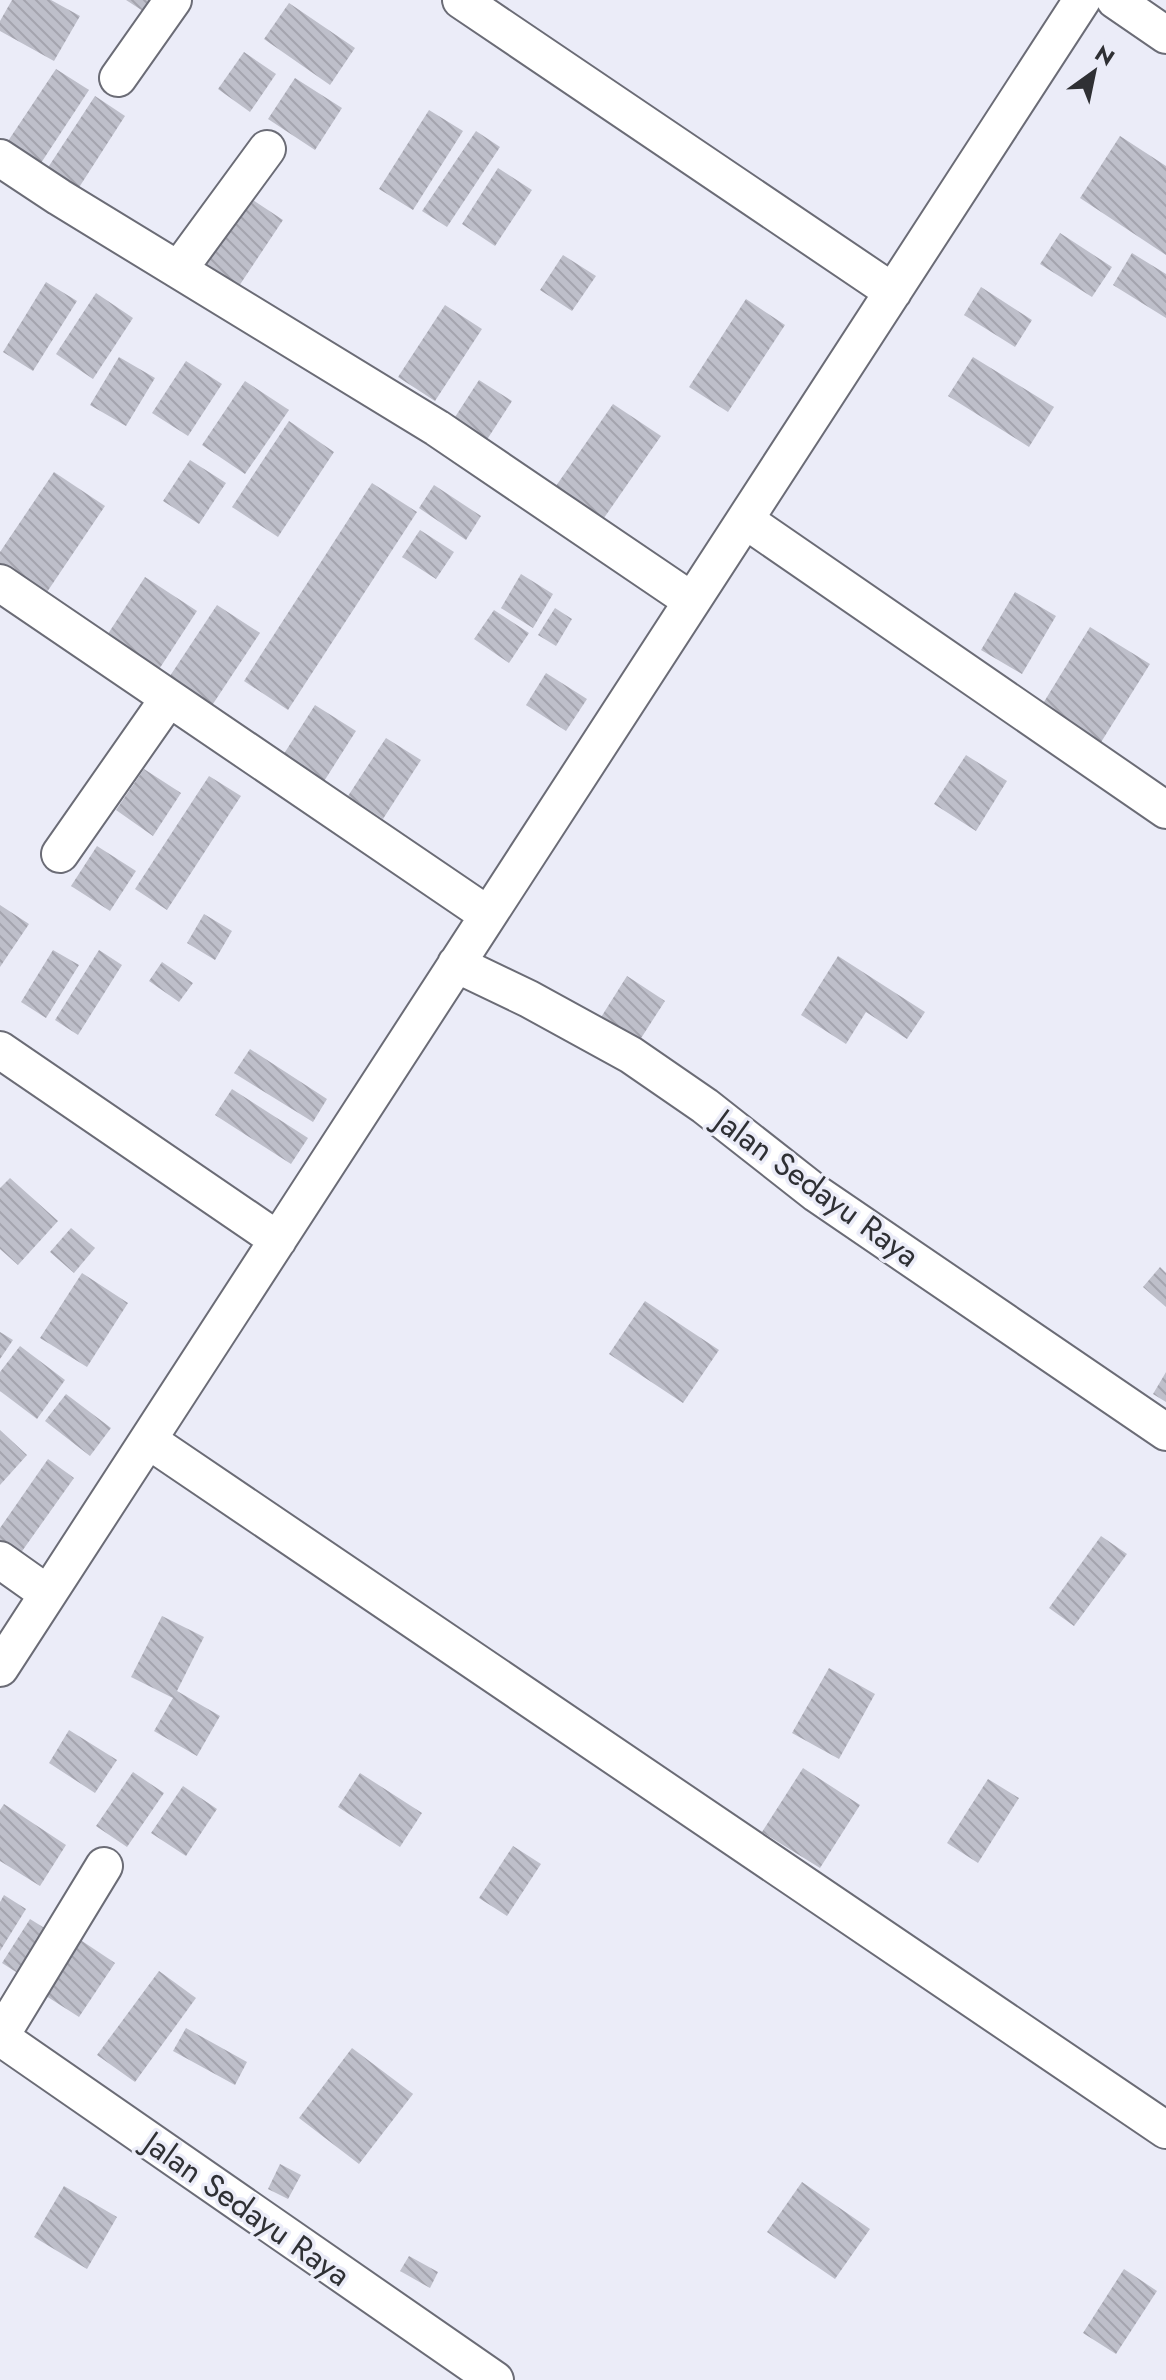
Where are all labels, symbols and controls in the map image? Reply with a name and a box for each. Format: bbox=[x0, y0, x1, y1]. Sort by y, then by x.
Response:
north arrow bbox=[1054, 32, 1134, 112]
text: N bbox=[1089, 37, 1121, 73]
street label: Jalan Sedayu Raya bbox=[702, 1096, 929, 1278]
street label: Jalan Sedayu Raya bbox=[131, 2118, 360, 2297]

